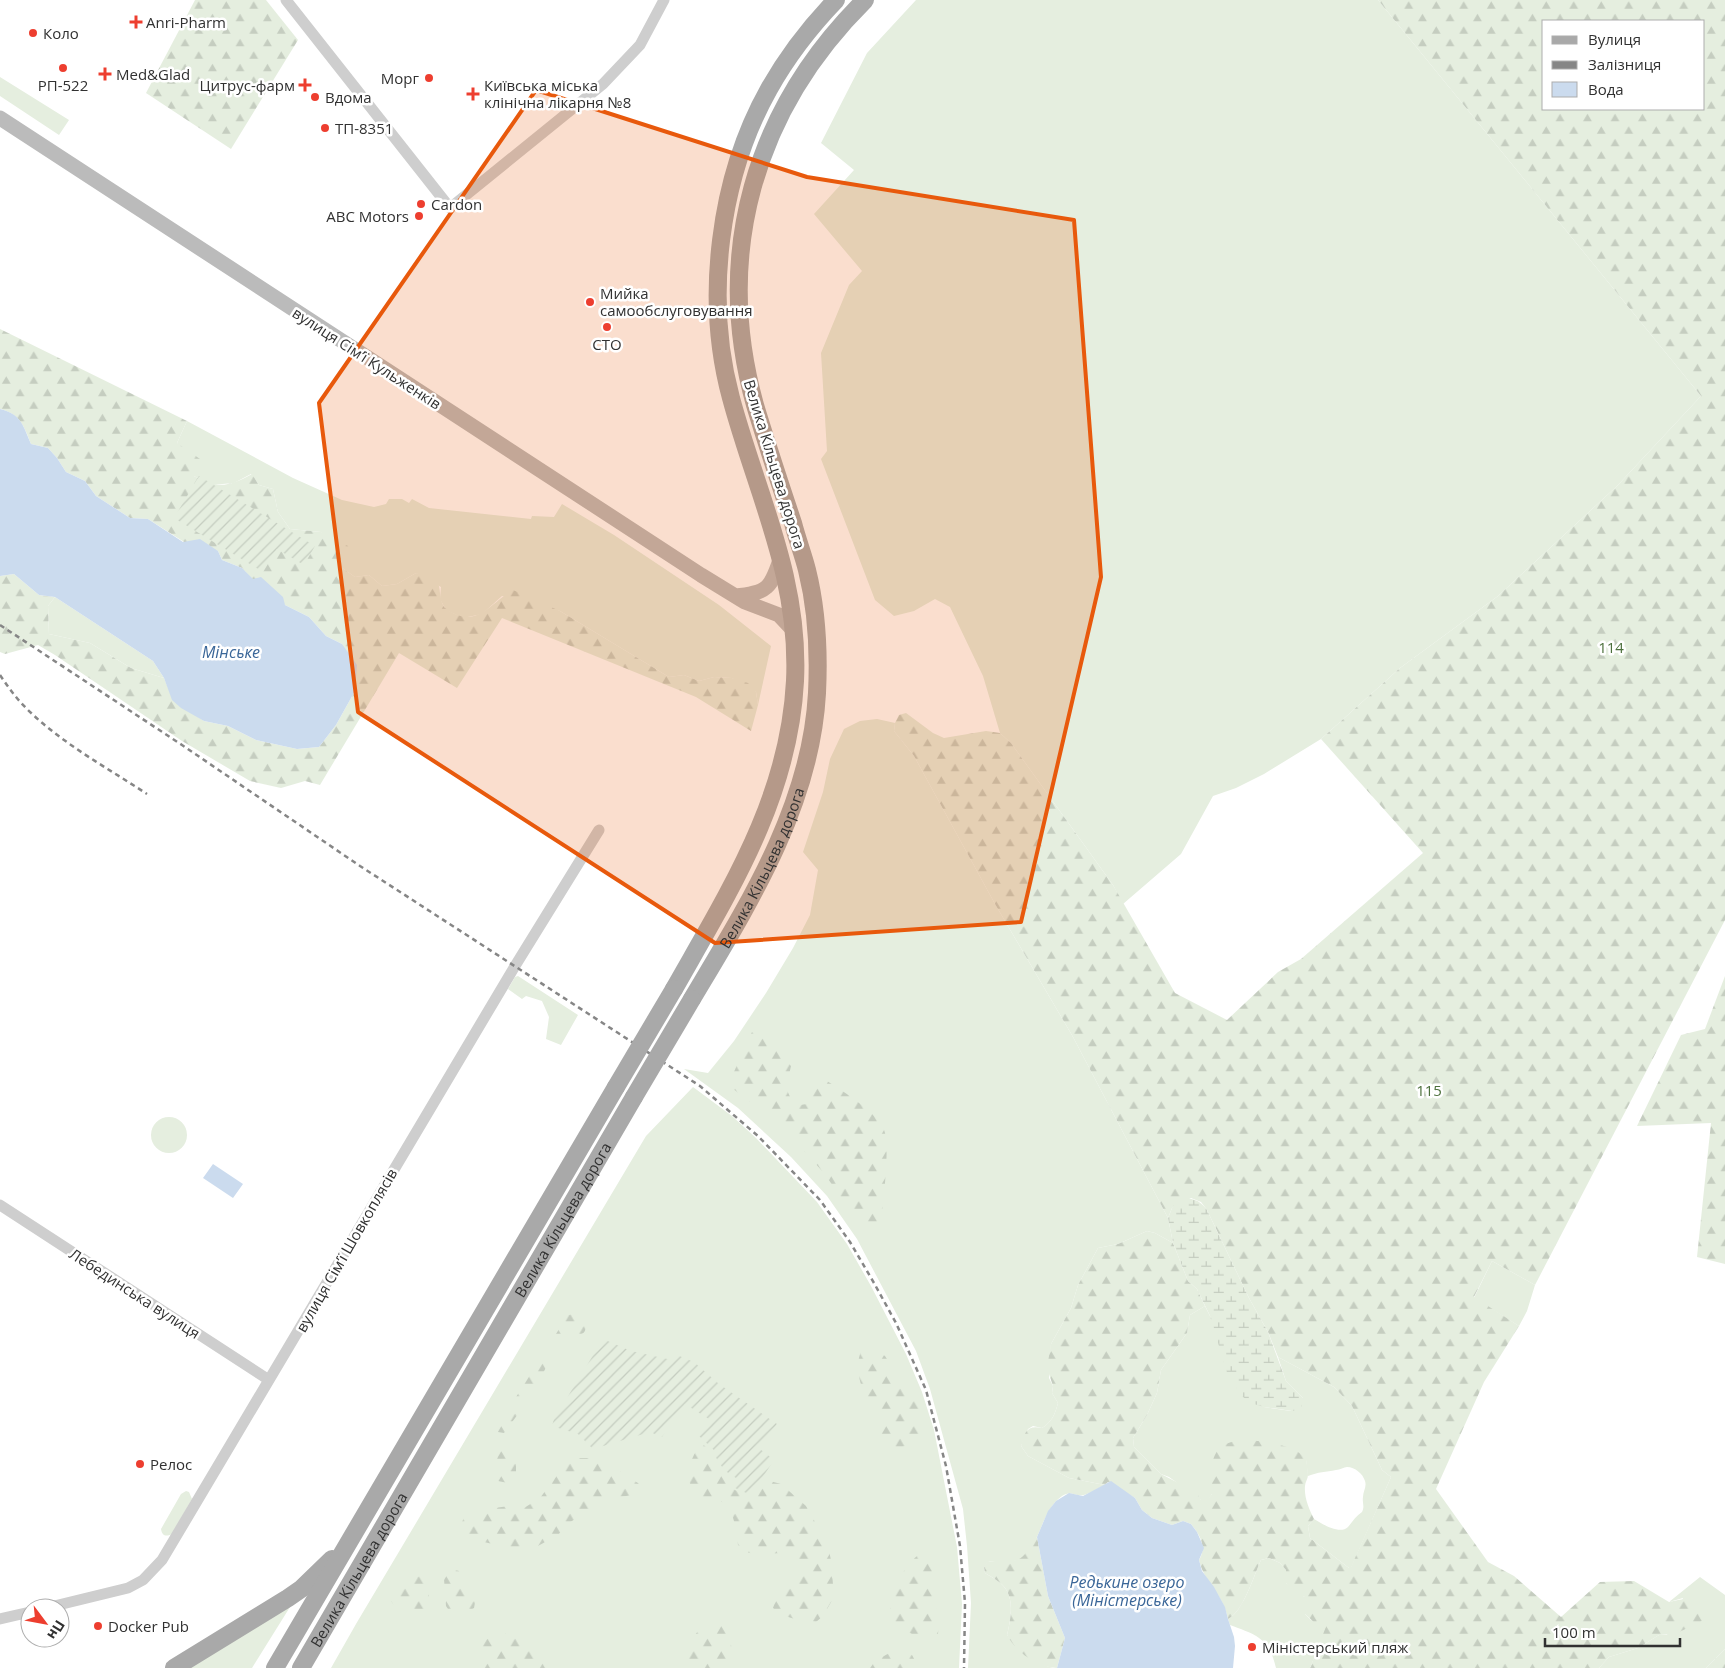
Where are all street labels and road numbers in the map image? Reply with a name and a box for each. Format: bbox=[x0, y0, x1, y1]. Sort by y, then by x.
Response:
street label: вулиця Сімʼї Кульженків bbox=[289, 302, 445, 414]
street label: Велика Кільцева дорога bbox=[740, 377, 810, 551]
street label: Велика Кільцева дорога bbox=[714, 785, 808, 952]
street label: Велика Кільцева дорога bbox=[509, 1139, 615, 1301]
street label: вулиця Сімʼї Шовкоплясів bbox=[291, 1164, 401, 1336]
street label: Лебединська вулиця bbox=[66, 1243, 204, 1343]
street label: Велика Кільцева дорога bbox=[305, 1488, 411, 1651]

